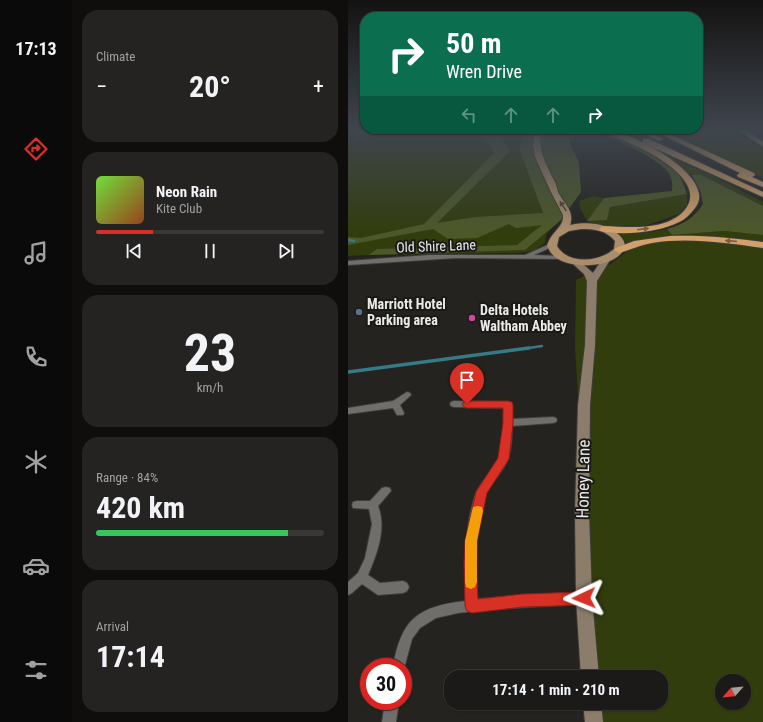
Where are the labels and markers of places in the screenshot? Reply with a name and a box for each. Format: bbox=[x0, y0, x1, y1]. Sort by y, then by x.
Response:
place label: Marriott Hotel Parking area bbox=[367, 296, 446, 328]
place label: Delta Hotels Waltham Abbey bbox=[480, 302, 568, 334]
marker: Marriott Hotel Parking area bbox=[354, 307, 364, 317]
marker: Delta Hotels Waltham Abbey bbox=[467, 313, 477, 323]
pin bbox=[450, 363, 484, 404]

